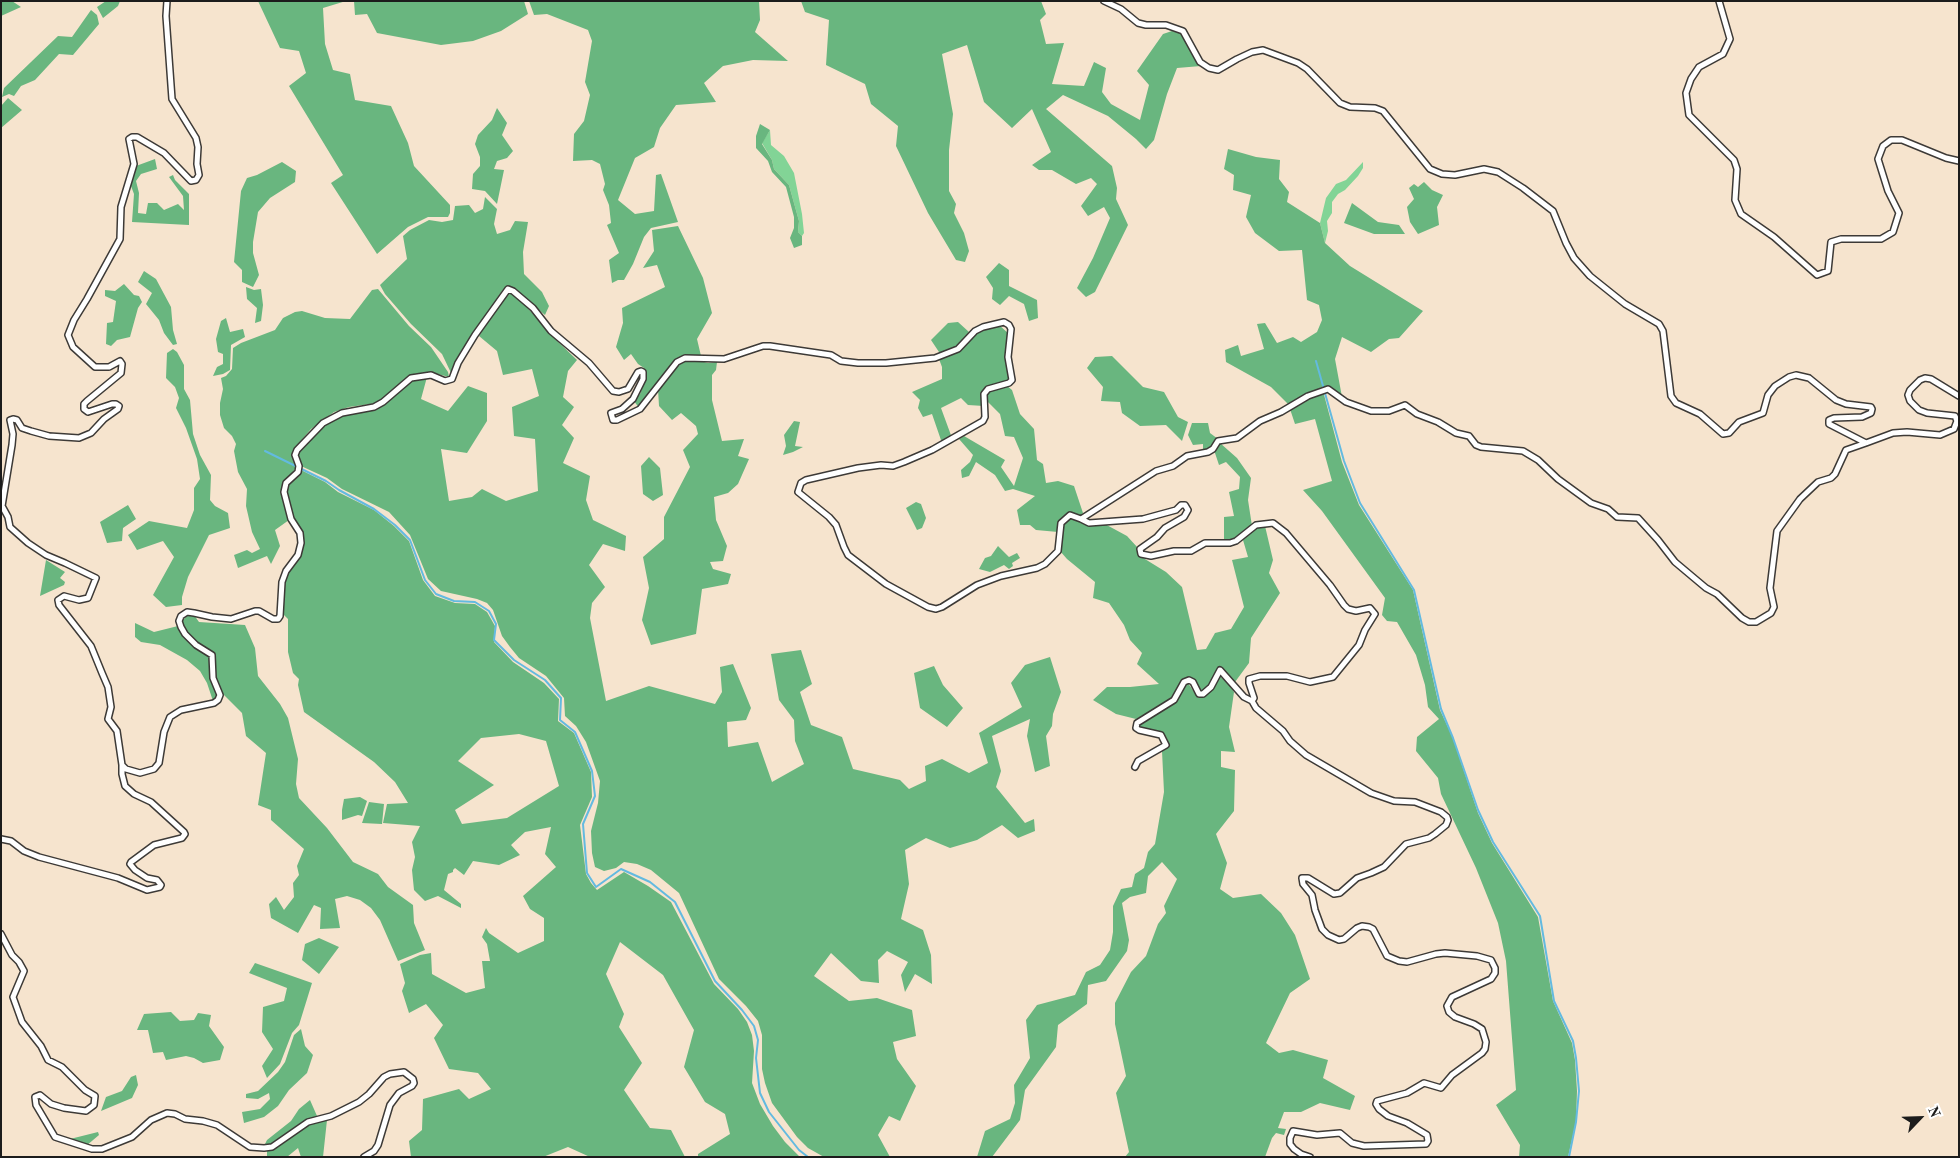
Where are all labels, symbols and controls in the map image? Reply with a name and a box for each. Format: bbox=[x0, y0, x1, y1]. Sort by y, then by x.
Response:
north arrow bbox=[1895, 1093, 1945, 1143]
text: N bbox=[1925, 1104, 1942, 1120]

